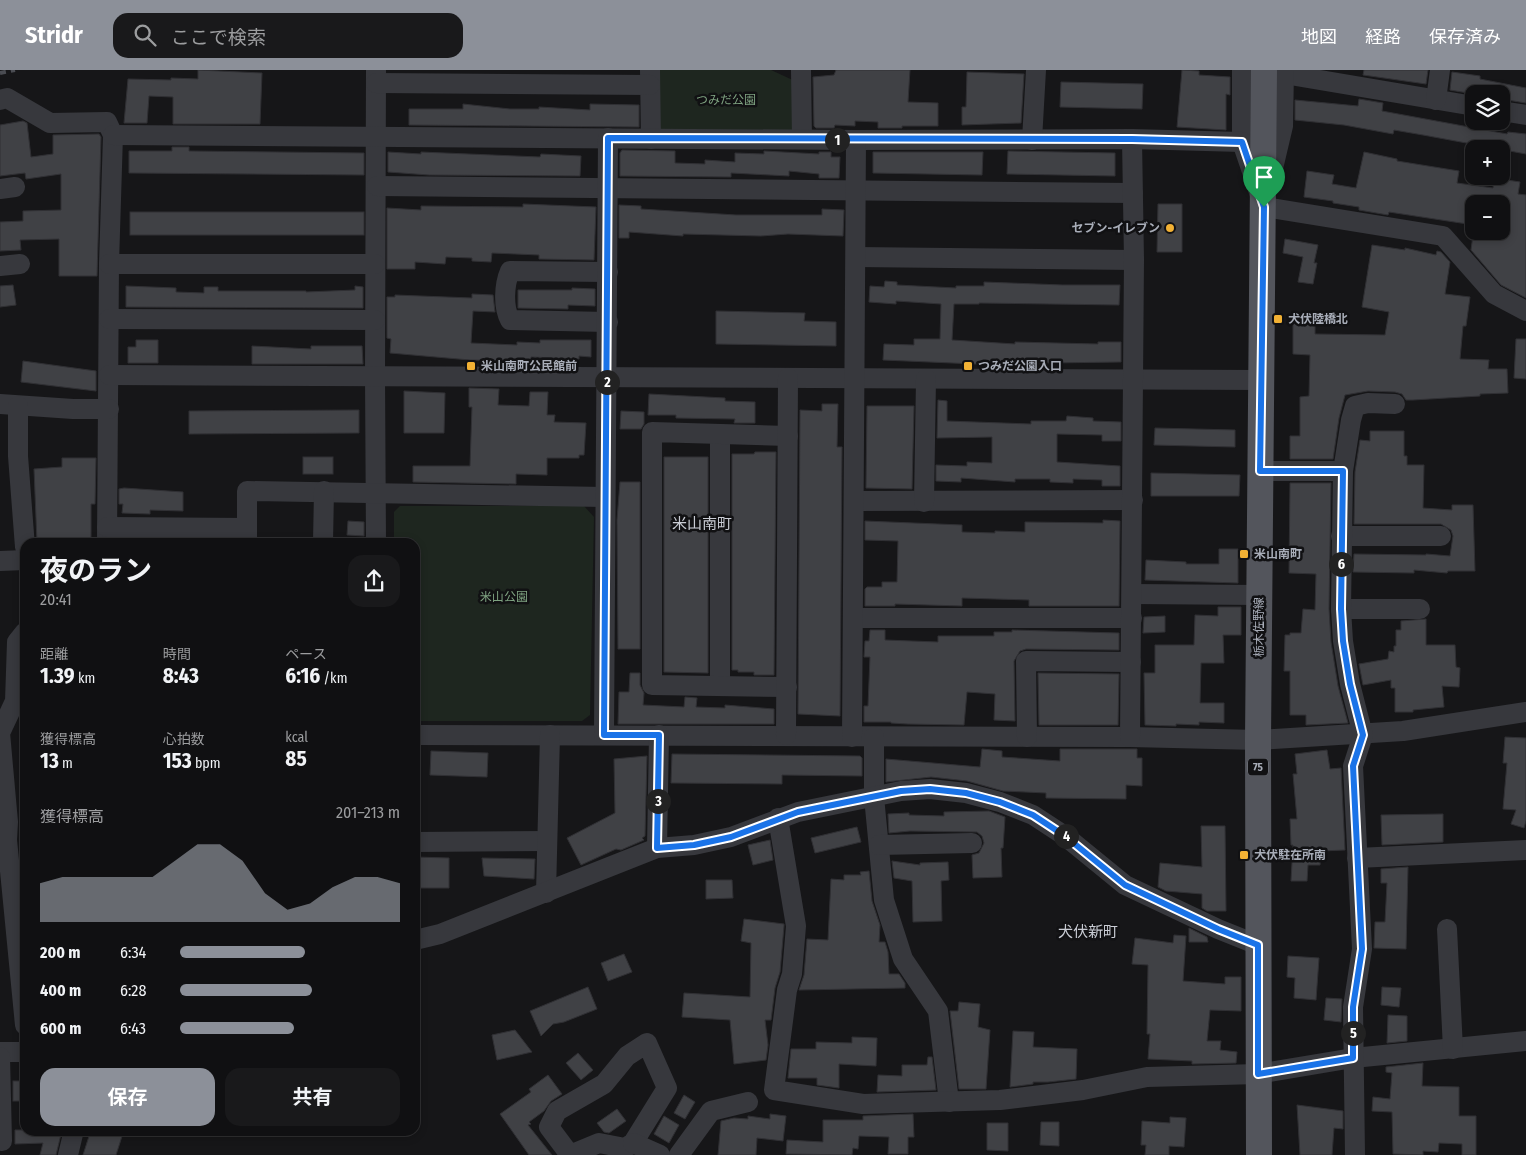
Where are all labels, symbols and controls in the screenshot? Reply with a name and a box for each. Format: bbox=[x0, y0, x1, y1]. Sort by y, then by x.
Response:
search box bbox=[113, 13, 463, 58]
text: Stridr bbox=[25, 21, 83, 49]
icon: search bbox=[131, 21, 159, 49]
text: ここで検索 bbox=[171, 26, 266, 49]
text: 地図 bbox=[1301, 26, 1337, 48]
text: 経路 bbox=[1365, 26, 1401, 48]
text: 保存済み bbox=[1429, 26, 1501, 48]
map controls bbox=[1465, 85, 1510, 240]
button: layers bbox=[1465, 85, 1510, 130]
park label: つみだ公園 bbox=[696, 93, 756, 107]
pin: 1 bbox=[824, 128, 850, 152]
text: 1 bbox=[835, 132, 840, 149]
button: + bbox=[1465, 140, 1510, 185]
pin bbox=[1243, 156, 1285, 207]
icon: arrive bbox=[1250, 163, 1278, 191]
button: − bbox=[1465, 195, 1510, 240]
place label: セブン-イレブン bbox=[1071, 221, 1160, 235]
marker: セブン-イレブン bbox=[1164, 222, 1176, 234]
place label: 犬伏陸橋北 bbox=[1288, 312, 1348, 326]
marker: 犬伏陸橋北 bbox=[1272, 313, 1284, 325]
place label: 米山南町公民館前 bbox=[481, 359, 577, 373]
place label: つみだ公園入口 bbox=[978, 359, 1062, 373]
marker: 米山南町公民館前 bbox=[465, 360, 477, 372]
marker: つみだ公園入口 bbox=[962, 360, 974, 372]
pin: 2 bbox=[594, 370, 620, 394]
text: 2 bbox=[604, 374, 611, 391]
district label: 米山南町 bbox=[672, 515, 732, 533]
place label: 米山南町 bbox=[1254, 547, 1302, 561]
marker: 米山南町 bbox=[1238, 548, 1250, 560]
pin: 6 bbox=[1328, 552, 1354, 576]
text: 夜のラン bbox=[40, 554, 152, 587]
button: share bbox=[348, 555, 400, 607]
text: 6 bbox=[1338, 556, 1345, 573]
text: 20:41 bbox=[40, 590, 72, 609]
park label: 米山公園 bbox=[480, 590, 528, 604]
street label: 栃木佐野線 bbox=[1252, 597, 1266, 657]
text: 距離 bbox=[40, 646, 68, 663]
text: 時間 bbox=[163, 646, 191, 663]
text: ペース bbox=[285, 646, 327, 663]
text: 1.39 bbox=[40, 663, 75, 689]
text: 8:43 bbox=[163, 663, 199, 689]
text: 6:16 bbox=[285, 663, 320, 689]
text: km bbox=[75, 670, 95, 687]
text: /km bbox=[320, 670, 347, 687]
text: kcal bbox=[285, 729, 308, 746]
text: 獲得標高 bbox=[40, 731, 96, 748]
text: 心拍数 bbox=[163, 731, 205, 748]
text: 85 bbox=[285, 746, 307, 772]
text: 13 bbox=[40, 748, 59, 774]
text: 153 bbox=[163, 748, 192, 774]
text: m bbox=[59, 755, 73, 772]
text: bpm bbox=[192, 755, 221, 772]
road number: 75 bbox=[1248, 759, 1268, 776]
pin: 3 bbox=[646, 788, 670, 814]
text: 3 bbox=[655, 793, 662, 810]
text: 201–213 m bbox=[336, 803, 400, 822]
text: 獲得標高 bbox=[40, 807, 104, 826]
pin: 4 bbox=[1054, 824, 1078, 848]
text: 4 bbox=[1063, 828, 1070, 845]
place label: 犬伏駐在所南 bbox=[1254, 848, 1326, 862]
marker: 犬伏駐在所南 bbox=[1238, 849, 1250, 861]
district label: 犬伏新町 bbox=[1058, 923, 1118, 941]
text: 200 m bbox=[40, 943, 80, 962]
text: 6:34 bbox=[120, 943, 146, 962]
text: 400 m bbox=[40, 981, 81, 1000]
text: 6:28 bbox=[120, 981, 146, 1000]
text: 600 m bbox=[40, 1019, 81, 1038]
text: 6:43 bbox=[120, 1019, 146, 1038]
pin: 5 bbox=[1340, 1020, 1366, 1046]
text: 5 bbox=[1350, 1025, 1357, 1042]
button: 保存 bbox=[40, 1068, 215, 1126]
button: 共有 bbox=[225, 1068, 400, 1126]

